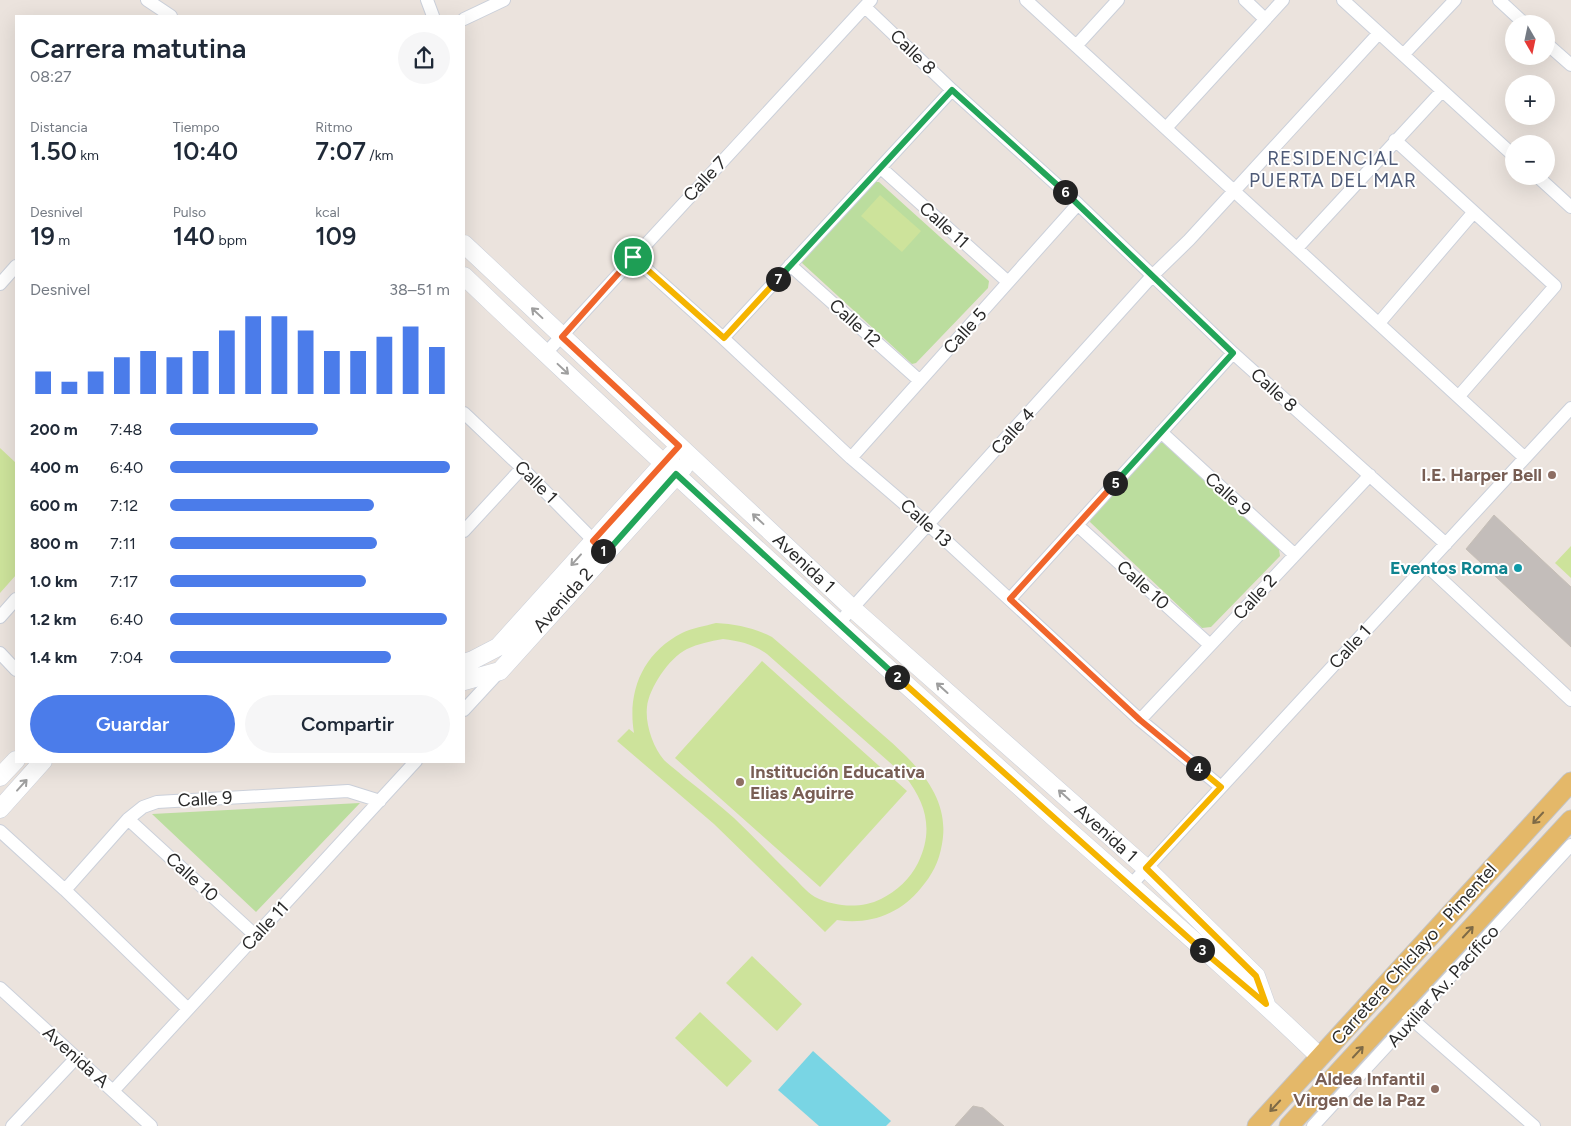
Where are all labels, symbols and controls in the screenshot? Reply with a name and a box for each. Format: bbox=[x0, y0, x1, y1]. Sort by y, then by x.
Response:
north arrow bbox=[1505, 15, 1555, 65]
map controls bbox=[1505, 15, 1555, 185]
street label: Calle 8 bbox=[885, 25, 941, 79]
text: Carrera matutina bbox=[30, 31, 246, 65]
button: share bbox=[398, 32, 450, 84]
text: 08:27 bbox=[30, 67, 72, 86]
button: + bbox=[1505, 75, 1555, 125]
text: Distancia bbox=[30, 119, 88, 136]
text: Tiempo bbox=[173, 119, 220, 136]
text: Ritmo bbox=[315, 119, 353, 136]
button: − bbox=[1505, 135, 1555, 185]
text: 1.50 bbox=[30, 136, 77, 166]
text: 10:40 bbox=[173, 136, 238, 166]
text: 7:07 bbox=[315, 136, 366, 166]
text: km bbox=[77, 147, 99, 164]
text: /km bbox=[366, 147, 394, 164]
district label: RESIDENCIAL PUERTA DEL MAR bbox=[1249, 147, 1417, 192]
street label: Calle 7 bbox=[679, 152, 732, 206]
pin: 6 bbox=[1052, 180, 1078, 204]
text: 6 bbox=[1061, 184, 1070, 201]
street label: Calle 11 bbox=[915, 197, 973, 253]
text: Desnivel bbox=[30, 204, 83, 221]
text: Pulso bbox=[173, 204, 206, 221]
text: kcal bbox=[315, 204, 340, 221]
text: 19 bbox=[30, 221, 55, 251]
text: 140 bbox=[173, 221, 215, 251]
text: 109 bbox=[315, 221, 356, 251]
text: m bbox=[55, 232, 70, 249]
text: bpm bbox=[215, 232, 247, 249]
pin bbox=[612, 236, 654, 278]
icon: arrive bbox=[619, 243, 647, 271]
pin: 7 bbox=[766, 266, 790, 292]
text: 7 bbox=[775, 271, 782, 288]
text: Desnivel bbox=[30, 280, 90, 299]
text: 38–51 m bbox=[389, 280, 450, 299]
street label: Calle 12 bbox=[825, 294, 885, 352]
street label: Calle 5 bbox=[939, 303, 991, 359]
one-way arrow bbox=[530, 307, 543, 319]
one-way arrow bbox=[557, 363, 569, 375]
street label: Calle 8 bbox=[1246, 363, 1302, 417]
street label: Calle 4 bbox=[986, 403, 1040, 459]
text: 200 m bbox=[30, 420, 78, 439]
text: 7:48 bbox=[110, 420, 142, 439]
street label: Calle 1 bbox=[510, 456, 562, 508]
text: 400 m bbox=[30, 458, 79, 477]
text: 6:40 bbox=[110, 458, 143, 477]
place label: I.E. Harper Bell bbox=[1421, 464, 1542, 486]
street label: Calle 9 bbox=[1200, 468, 1256, 520]
marker: I.E. Harper Bell bbox=[1546, 469, 1558, 481]
pin: 5 bbox=[1102, 470, 1128, 496]
text: 5 bbox=[1111, 475, 1120, 492]
street label: Calle 13 bbox=[896, 494, 956, 552]
text: 600 m bbox=[30, 496, 78, 515]
text: 7:12 bbox=[110, 496, 138, 515]
one-way arrow bbox=[752, 513, 764, 525]
street label: Avenida 1 bbox=[768, 529, 840, 597]
text: 800 m bbox=[30, 534, 78, 553]
text: 7:11 bbox=[110, 534, 136, 553]
pin: 1 bbox=[590, 538, 616, 564]
text: 1 bbox=[601, 543, 606, 560]
one-way arrow bbox=[570, 554, 582, 567]
street label: Calle 10 bbox=[1112, 556, 1174, 614]
place label: Eventos Roma bbox=[1390, 557, 1508, 579]
marker: Eventos Roma bbox=[1512, 562, 1524, 574]
street label: Avenida 2 bbox=[528, 563, 598, 637]
street label: Calle 2 bbox=[1228, 570, 1282, 624]
text: 1.0 km bbox=[30, 572, 77, 591]
text: 7:17 bbox=[110, 572, 138, 591]
text: 1.2 km bbox=[30, 610, 76, 629]
text: 6:40 bbox=[110, 610, 143, 629]
street label: Calle 1 bbox=[1324, 621, 1376, 673]
text: 1.4 km bbox=[30, 648, 77, 667]
text: 7:04 bbox=[110, 648, 143, 667]
pin: 2 bbox=[884, 664, 910, 690]
text: 2 bbox=[893, 669, 902, 686]
one-way arrow bbox=[936, 682, 949, 693]
button: Guardar bbox=[30, 695, 235, 753]
button: Compartir bbox=[245, 695, 450, 753]
pin: 4 bbox=[1186, 756, 1210, 780]
text: 4 bbox=[1194, 760, 1203, 777]
place label: Institución Educativa Elias Aguirre bbox=[750, 761, 925, 804]
marker: Institución Educativa Elias Aguirre bbox=[734, 776, 746, 788]
one-way arrow bbox=[16, 779, 28, 792]
street label: Calle 9 bbox=[177, 787, 233, 811]
one-way arrow bbox=[1058, 790, 1071, 801]
street label: Avenida 1 bbox=[1070, 799, 1142, 867]
one-way arrow bbox=[1532, 812, 1544, 825]
street label: Calle 10 bbox=[161, 848, 223, 906]
street label: Carretera Chiclayo - Pimentel bbox=[1327, 859, 1501, 1049]
street label: Calle 11 bbox=[237, 897, 293, 955]
street label: Auxiliar Av. Pacífico bbox=[1382, 920, 1504, 1052]
one-way arrow bbox=[1462, 926, 1474, 939]
pin: 3 bbox=[1190, 938, 1214, 962]
text: 3 bbox=[1199, 942, 1206, 959]
street label: Avenida A bbox=[38, 1022, 114, 1092]
one-way arrow bbox=[1352, 1045, 1364, 1058]
place label: Aldea Infantil Virgen de la Paz bbox=[1293, 1068, 1425, 1111]
marker: Aldea Infantil Virgen de la Paz bbox=[1429, 1083, 1441, 1095]
one-way arrow bbox=[1269, 1100, 1281, 1113]

